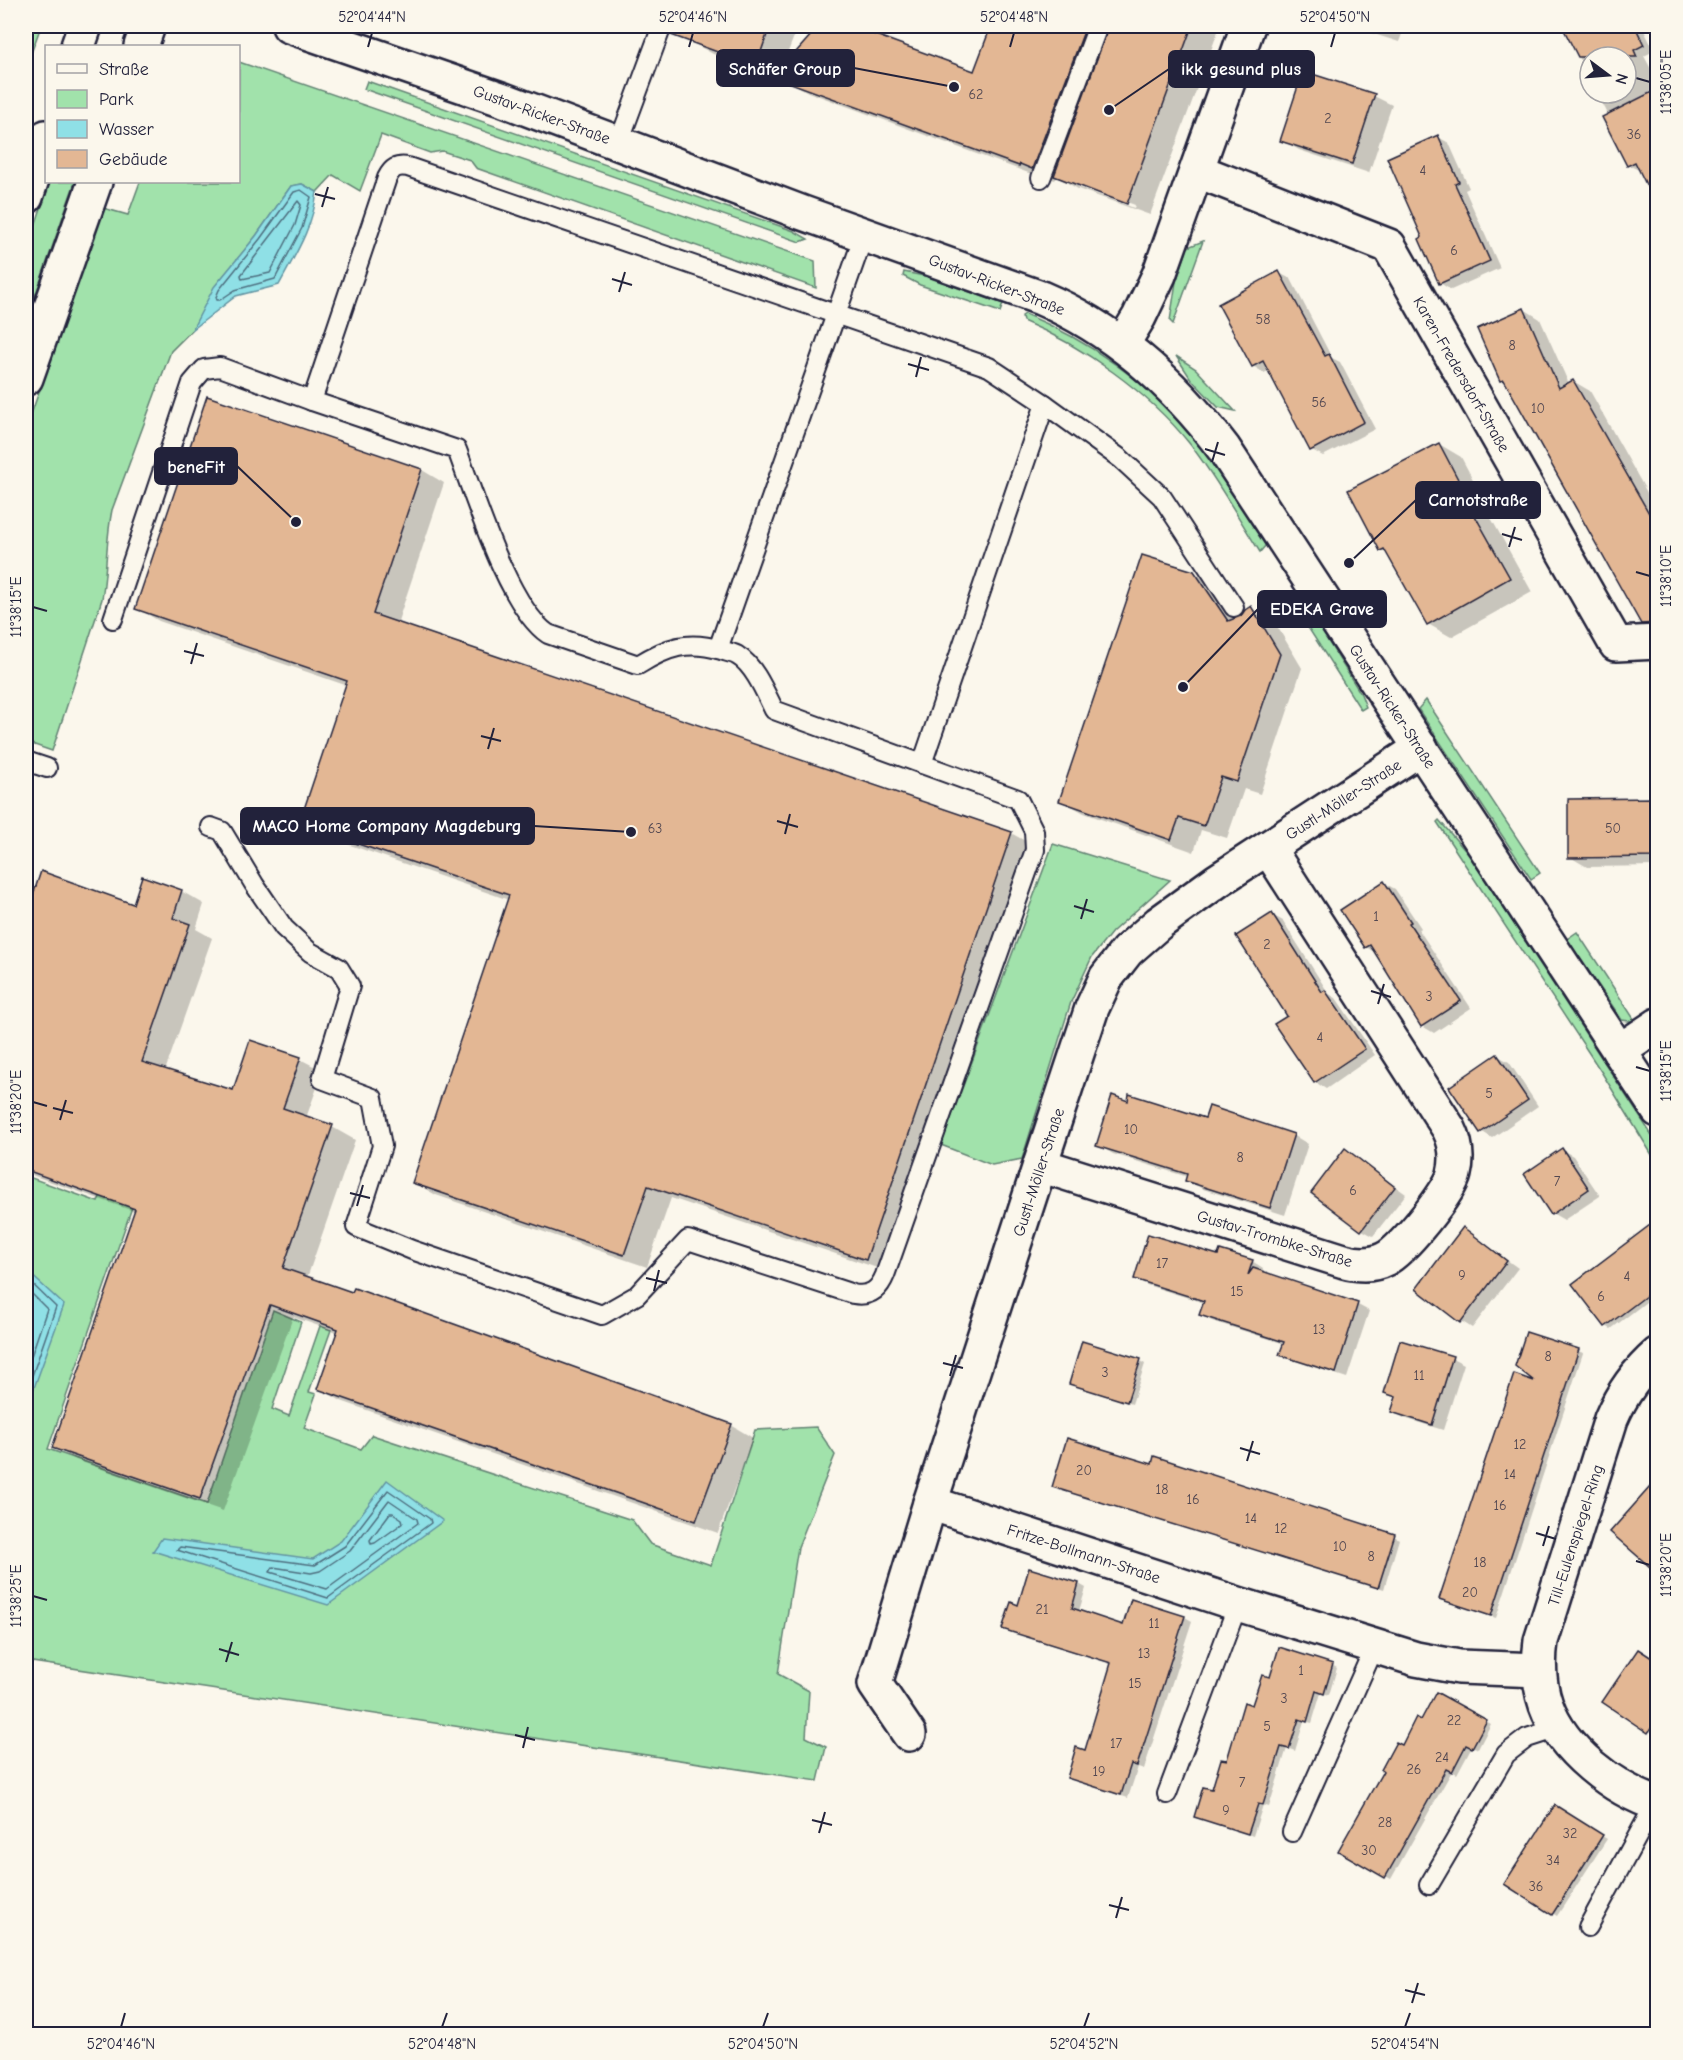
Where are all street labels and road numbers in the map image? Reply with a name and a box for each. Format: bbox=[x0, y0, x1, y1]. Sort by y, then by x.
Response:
street label: Gustav-Ricker-Straße bbox=[471, 82, 613, 148]
street label: Gustav-Ricker-Straße bbox=[926, 251, 1067, 319]
street label: Karen-Fredersdorf-Straße bbox=[1409, 294, 1513, 455]
street label: Gustav-Ricker-Straße bbox=[1345, 641, 1439, 772]
street label: Gustl-Möller-Straße bbox=[1282, 756, 1405, 844]
street label: Gustl-Möller-Straße bbox=[1010, 1106, 1068, 1239]
street label: Gustav-Trombke-Straße bbox=[1195, 1207, 1355, 1271]
street label: Till-Eulenspiegel-Ring bbox=[1545, 1462, 1607, 1608]
street label: Fritze-Bollmann-Straße bbox=[1005, 1521, 1163, 1587]

